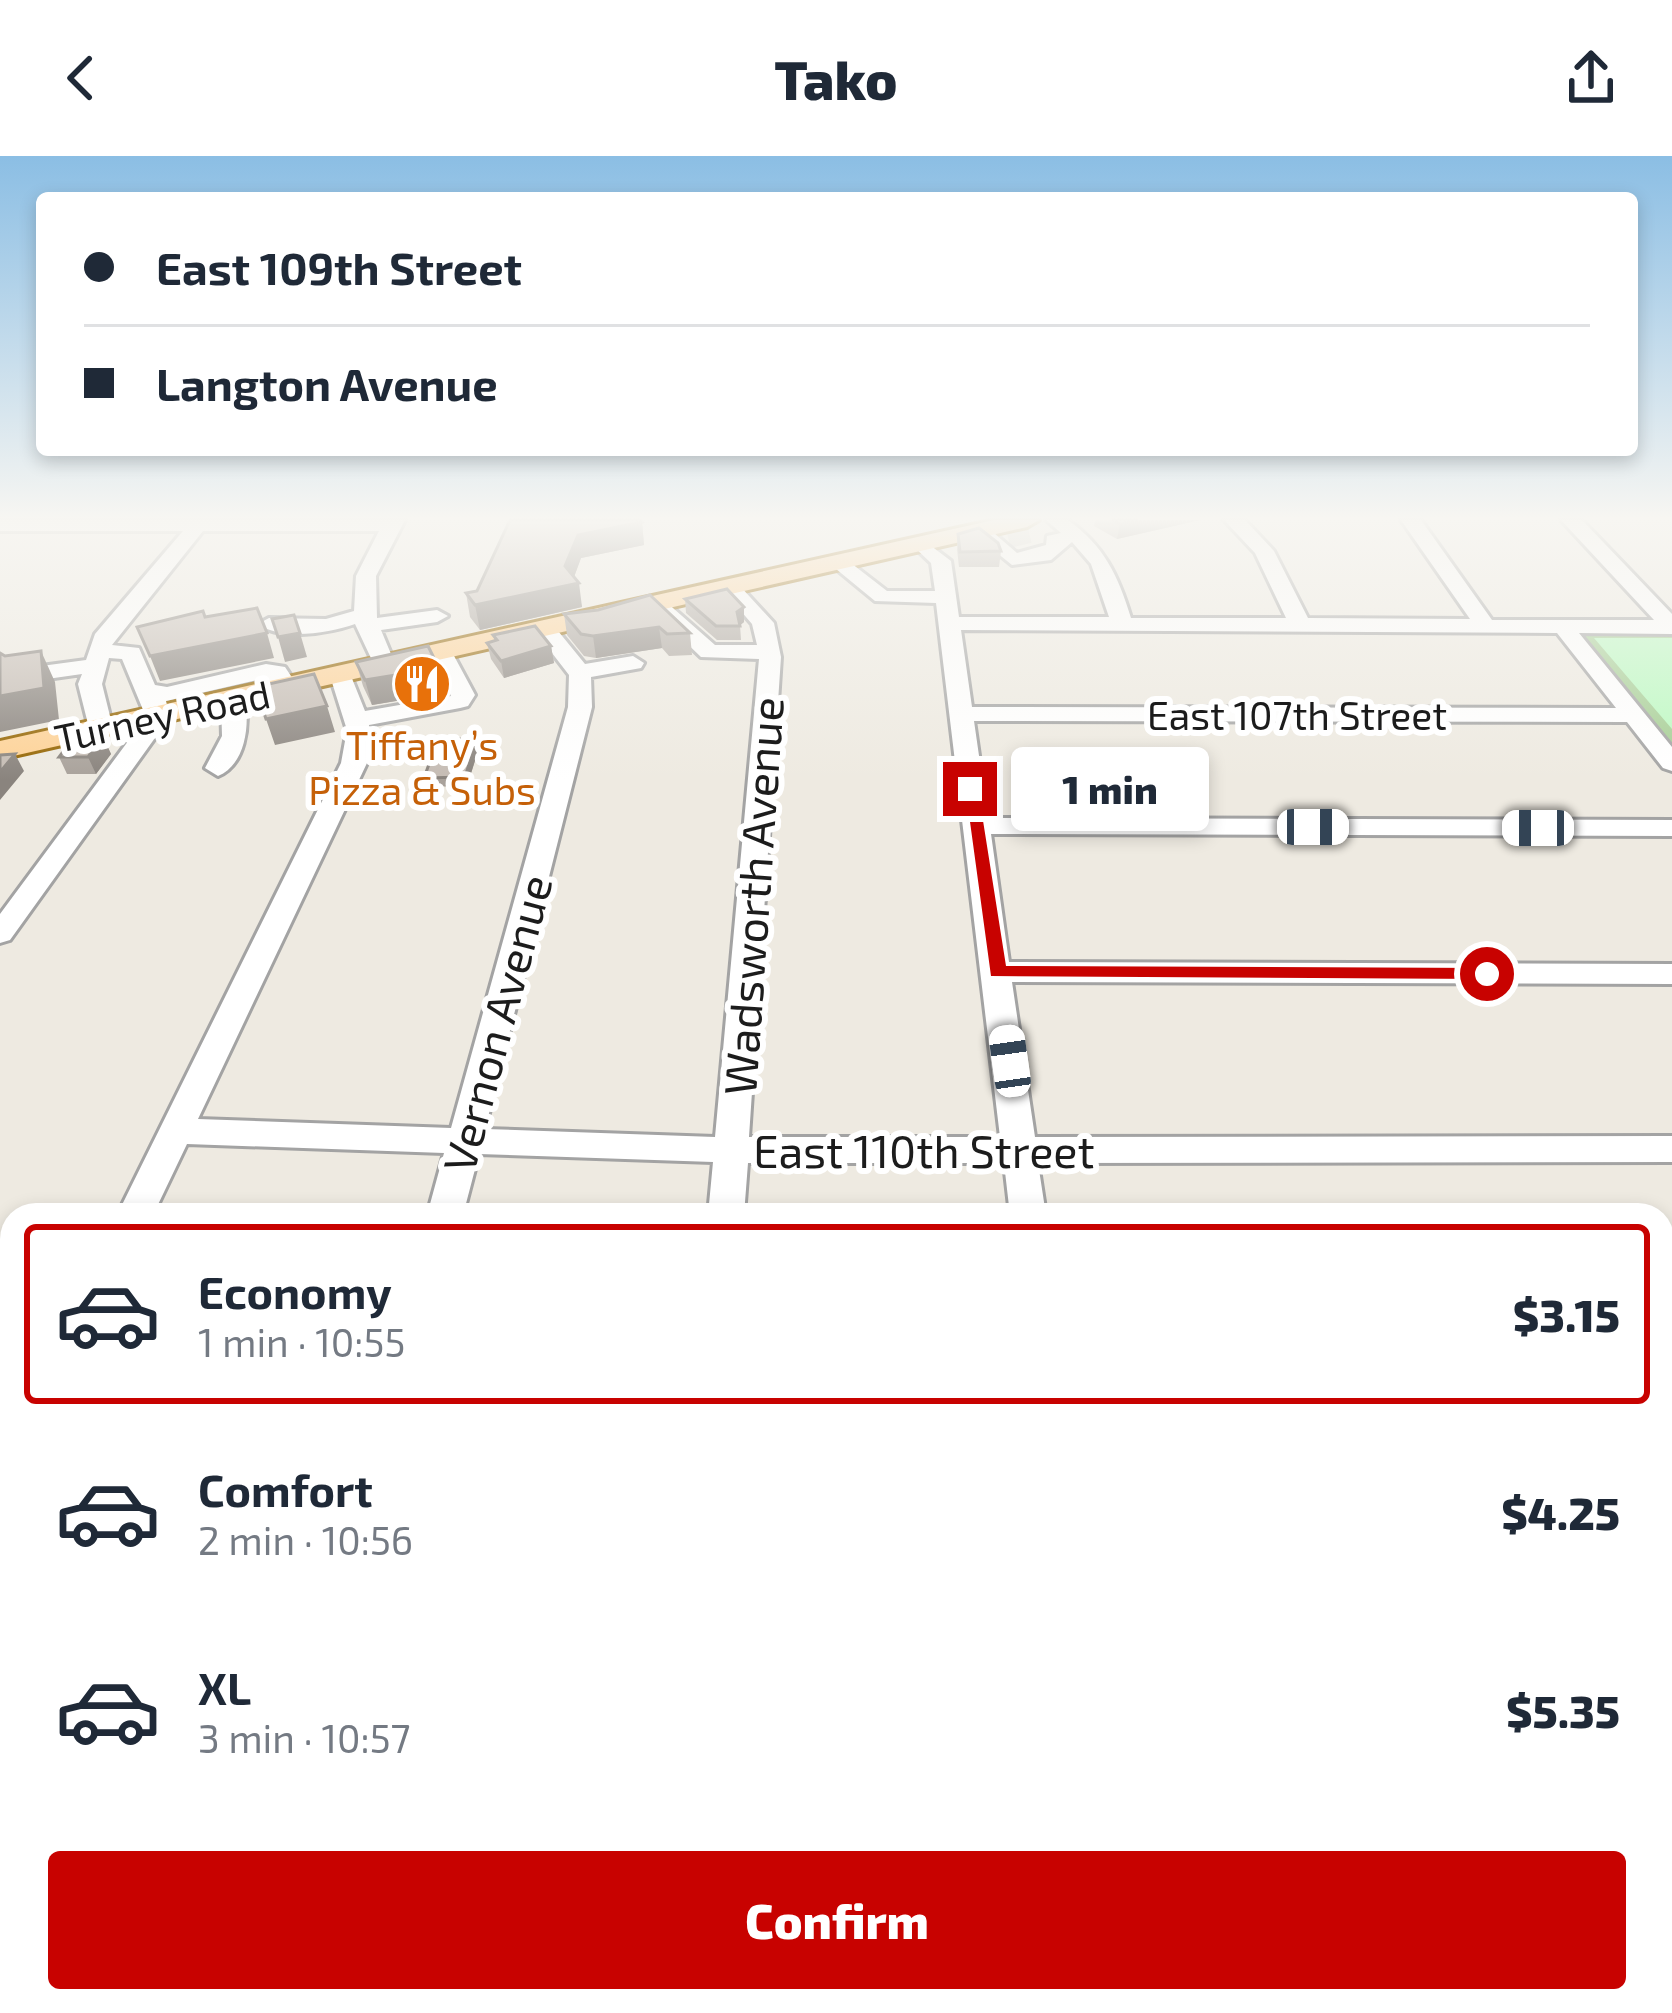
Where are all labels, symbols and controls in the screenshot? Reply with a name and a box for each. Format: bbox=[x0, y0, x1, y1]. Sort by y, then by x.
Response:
icon: back bbox=[48, 45, 114, 111]
icon: share bbox=[1558, 45, 1624, 111]
text: Tako bbox=[775, 46, 897, 111]
text: East 109th Street bbox=[156, 240, 522, 294]
text: Langton Avenue bbox=[156, 356, 498, 410]
restaurant icon: Tiffany’s Pizza & Subs bbox=[391, 653, 453, 715]
street label: Turney Road bbox=[50, 669, 274, 761]
street label: East 107th Street bbox=[1147, 691, 1447, 738]
street label: Wadsworth Avenue bbox=[711, 695, 793, 1097]
place label: Tiffany’s Pizza & Subs bbox=[308, 721, 536, 813]
callout: 1 min bbox=[1012, 747, 1210, 831]
route end bbox=[943, 762, 997, 816]
text: 1 min bbox=[1062, 765, 1158, 812]
car bbox=[1277, 809, 1349, 845]
car bbox=[1502, 810, 1574, 846]
street label: Vernon Avenue bbox=[430, 868, 562, 1178]
route start bbox=[1460, 947, 1514, 1001]
car bbox=[987, 1023, 1033, 1099]
street label: East 110th Street bbox=[753, 1123, 1095, 1177]
icon: car bbox=[54, 1260, 162, 1368]
text: Economy bbox=[198, 1264, 392, 1318]
text: $3.15 bbox=[1513, 1287, 1620, 1341]
text: 1 min · 10:55 bbox=[198, 1318, 405, 1365]
icon: car bbox=[54, 1458, 162, 1566]
text: Comfort bbox=[198, 1462, 373, 1516]
text: $4.25 bbox=[1501, 1485, 1620, 1539]
text: 2 min · 10:56 bbox=[198, 1516, 413, 1563]
icon: car bbox=[54, 1656, 162, 1764]
text: XL bbox=[198, 1660, 251, 1714]
text: $5.35 bbox=[1506, 1683, 1620, 1737]
text: 3 min · 10:57 bbox=[198, 1714, 411, 1761]
button: Confirm bbox=[48, 1851, 1626, 1989]

